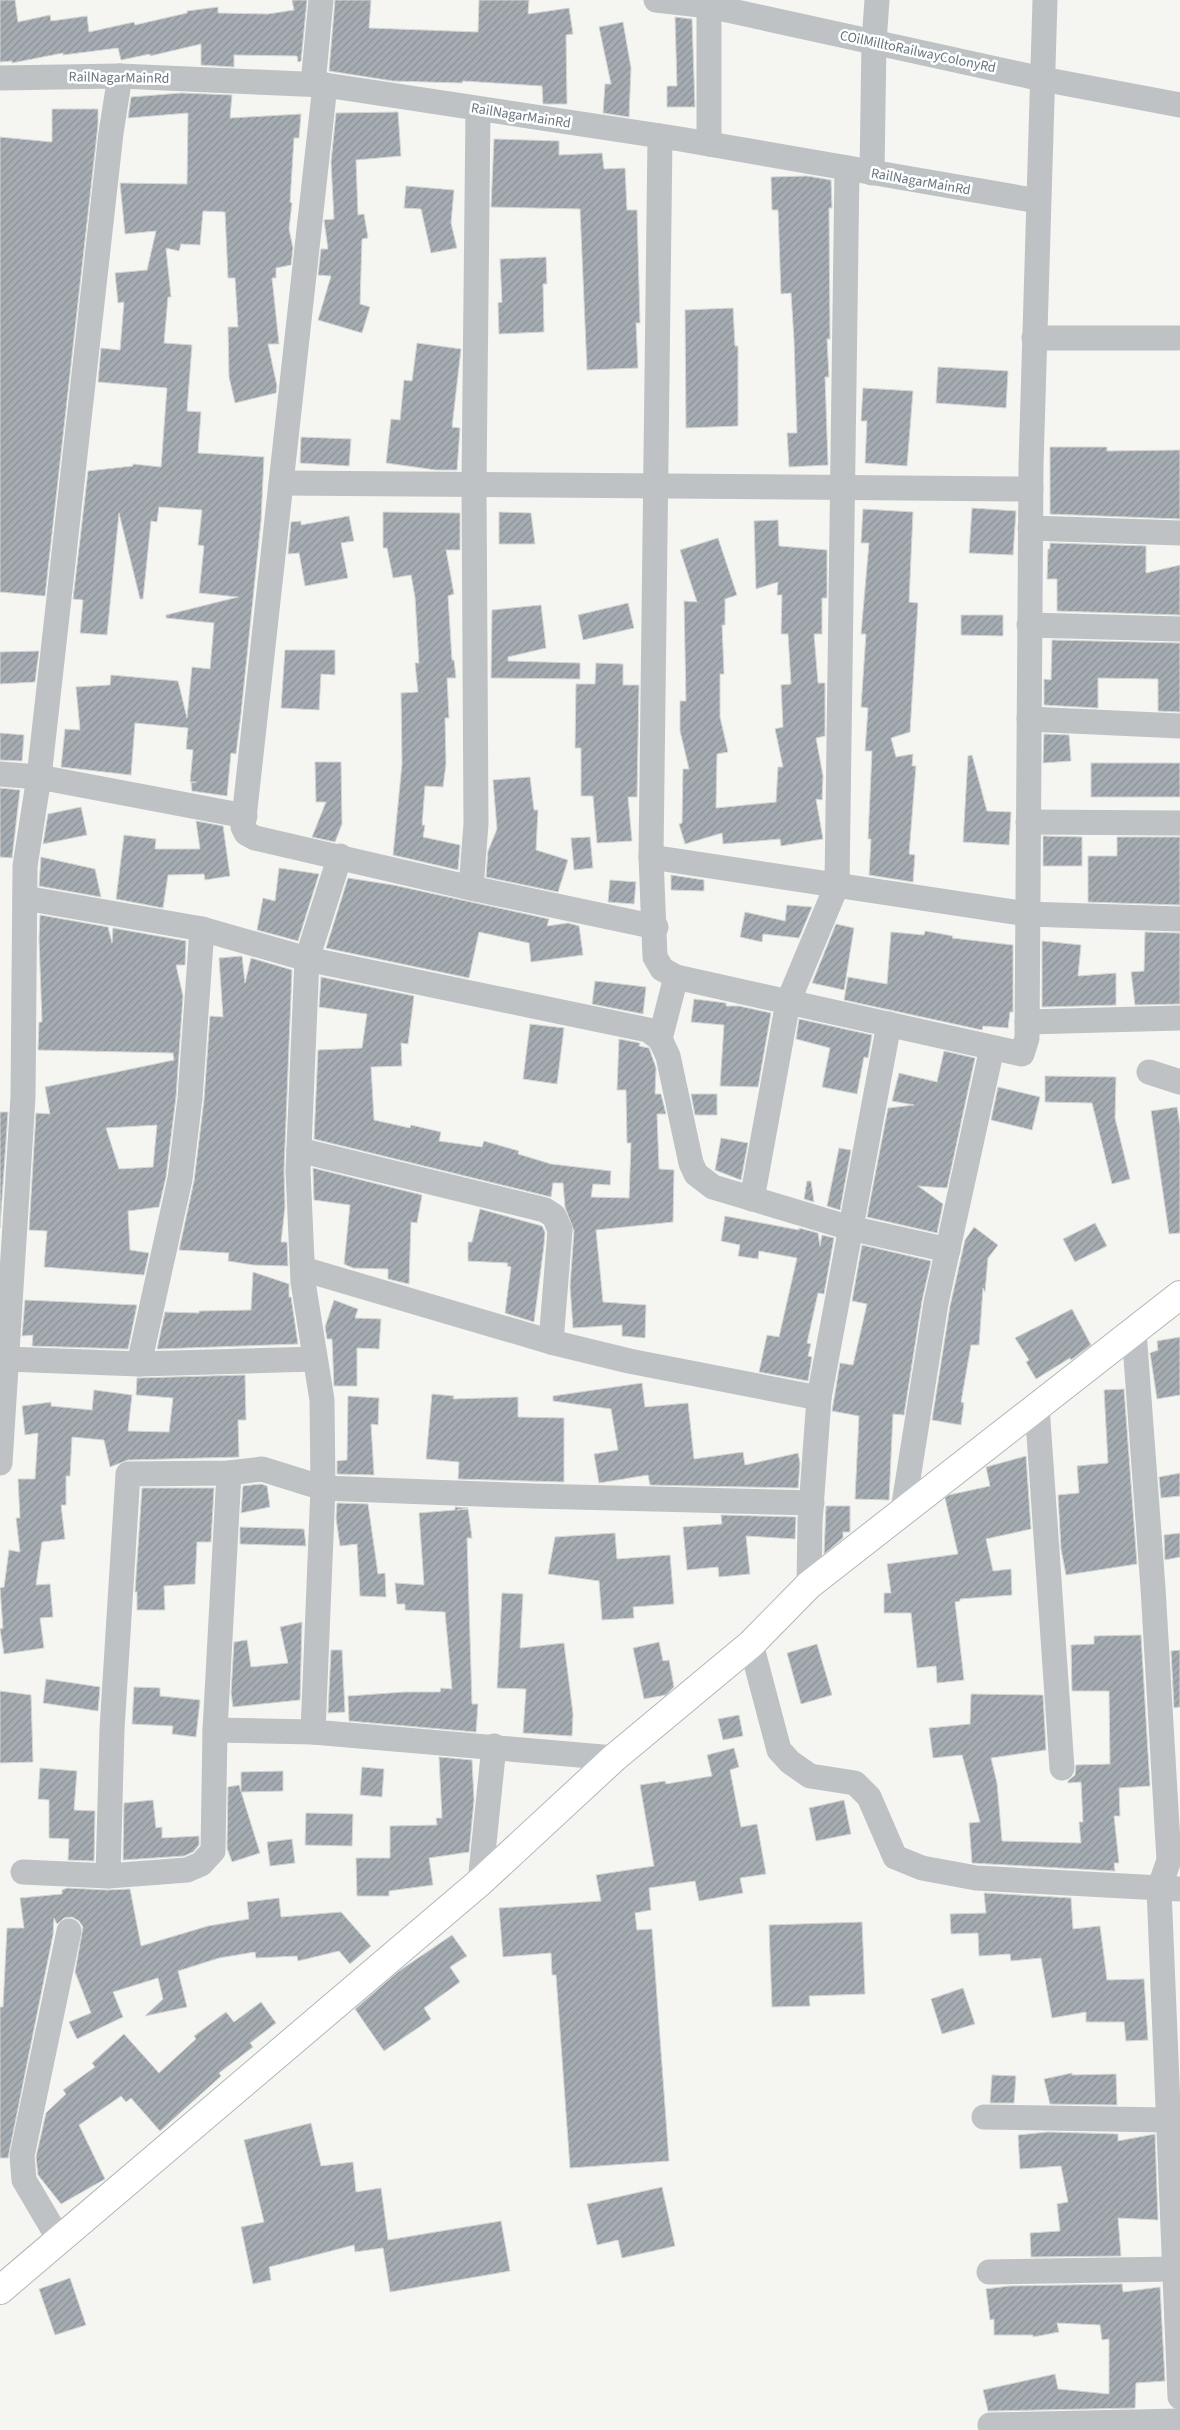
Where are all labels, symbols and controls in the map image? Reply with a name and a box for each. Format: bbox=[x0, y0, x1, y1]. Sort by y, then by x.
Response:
street label: COilMilltoRailwayColonyRd bbox=[838, 26, 998, 78]
street label: RailNagarMainRd bbox=[68, 67, 170, 89]
street label: RailNagarMainRd bbox=[470, 98, 572, 134]
street label: RailNagarMainRd bbox=[869, 163, 972, 201]

